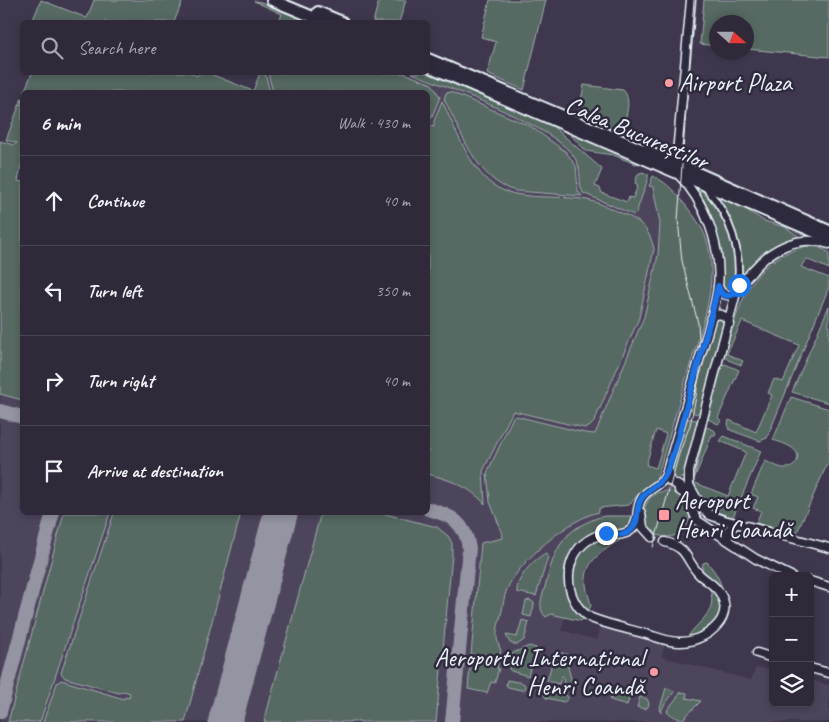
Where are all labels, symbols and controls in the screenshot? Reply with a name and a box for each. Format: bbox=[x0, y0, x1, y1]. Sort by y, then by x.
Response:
north arrow bbox=[709, 15, 754, 60]
search box bbox=[20, 20, 430, 75]
icon: search bbox=[38, 34, 66, 62]
text: Search here bbox=[78, 36, 155, 60]
place label: Airport Plaza bbox=[679, 67, 794, 99]
marker: Airport Plaza bbox=[663, 77, 675, 89]
street label: Calea Bucureștilor bbox=[561, 89, 715, 178]
text: 6 min bbox=[40, 110, 81, 136]
text: Walk · 430 m bbox=[338, 113, 410, 133]
icon: ahead bbox=[40, 187, 68, 215]
text: Continue bbox=[87, 189, 144, 213]
text: 40 m bbox=[383, 191, 410, 211]
route start bbox=[728, 274, 751, 297]
icon: left bbox=[40, 277, 68, 305]
text: Turn left bbox=[87, 279, 142, 303]
text: 350 m bbox=[376, 281, 410, 301]
icon: right bbox=[40, 367, 68, 395]
text: Turn right bbox=[87, 369, 154, 393]
text: 40 m bbox=[383, 371, 410, 391]
icon: arrive bbox=[40, 457, 68, 485]
text: Arrive at destination bbox=[87, 459, 223, 483]
place label: Aeroport Henri Coandă bbox=[675, 485, 794, 546]
marker: Aeroport Henri Coandă bbox=[657, 508, 671, 522]
route end bbox=[595, 522, 618, 545]
map controls bbox=[769, 572, 814, 707]
button: + bbox=[769, 572, 814, 617]
button: − bbox=[769, 617, 814, 662]
place label: Aeroportul Internațional Henri Coandă bbox=[435, 642, 649, 703]
button: layers bbox=[769, 662, 814, 707]
marker: Aeroportul Internațional Henri Coandă bbox=[648, 666, 660, 678]

